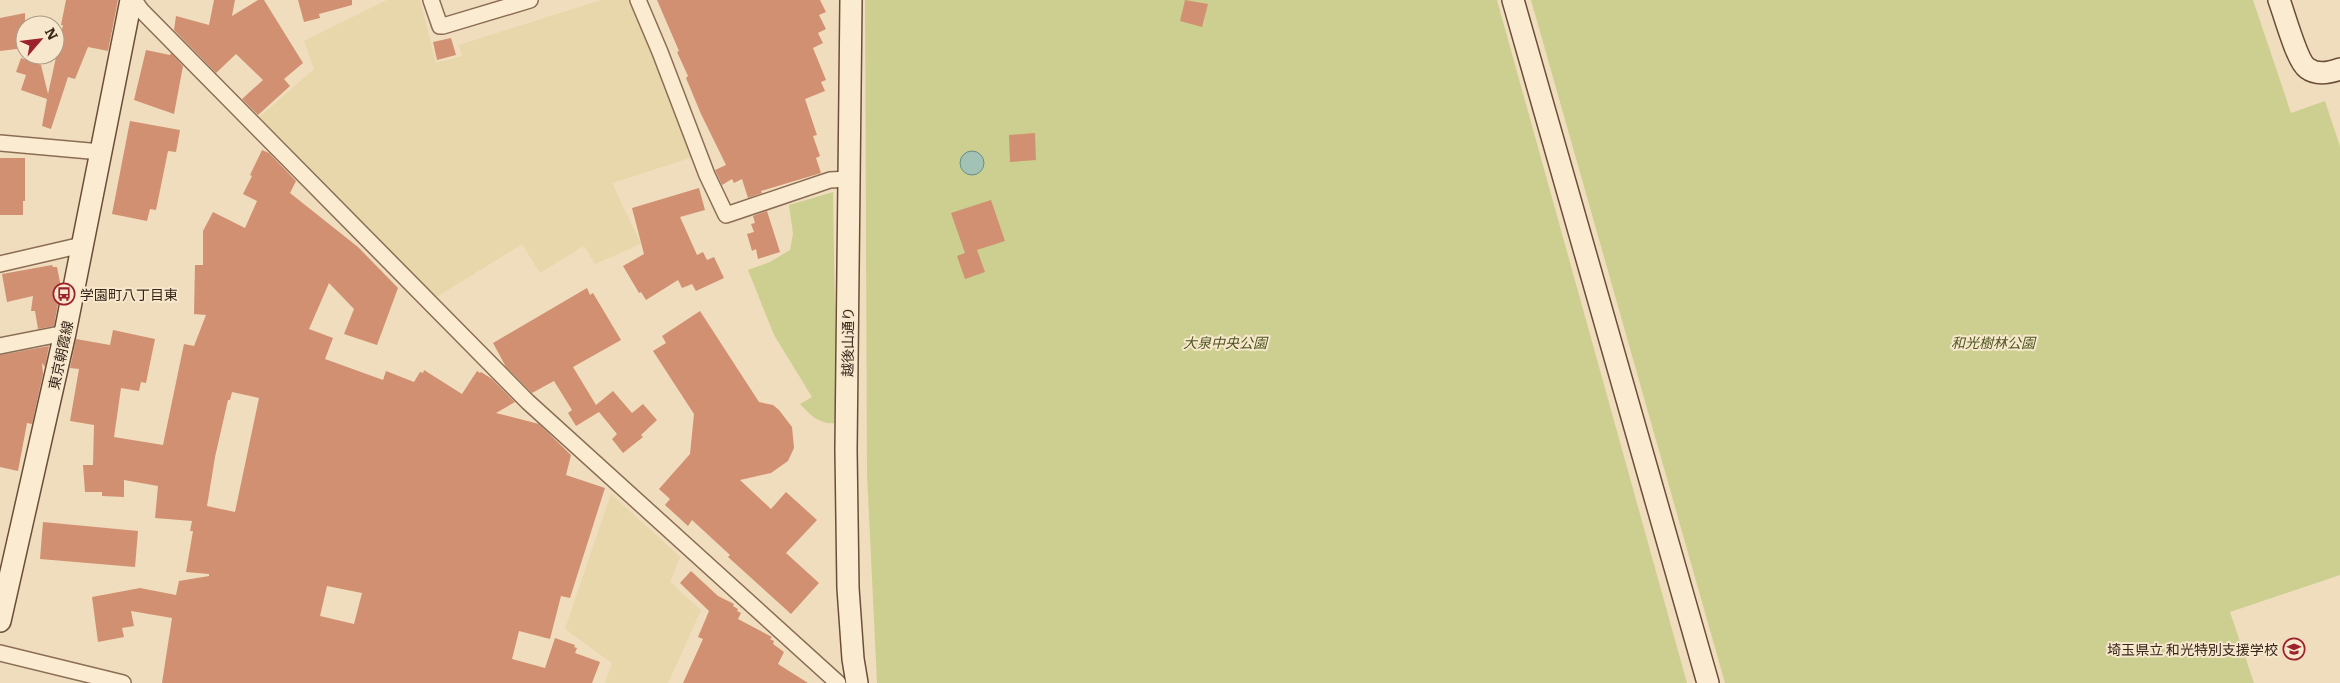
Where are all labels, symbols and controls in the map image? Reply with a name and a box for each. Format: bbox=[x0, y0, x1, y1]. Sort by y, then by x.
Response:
north arrow bbox=[15, 15, 65, 65]
text: N bbox=[41, 24, 64, 44]
bus stop icon: 学園町八丁目東 bbox=[52, 282, 76, 306]
place label: 学園町八丁目東 bbox=[80, 284, 178, 304]
street label: 越後山通り bbox=[836, 307, 858, 377]
street label: 東京朝霞線 bbox=[43, 319, 77, 391]
park label: 大泉中央公園 bbox=[1183, 332, 1269, 352]
park label: 和光樹林公園 bbox=[1951, 332, 2037, 352]
school or university icon: 埼玉県立 和光特別支援学校 bbox=[2282, 637, 2306, 661]
place label: 埼玉県立 和光特別支援学校 bbox=[2107, 639, 2278, 659]

